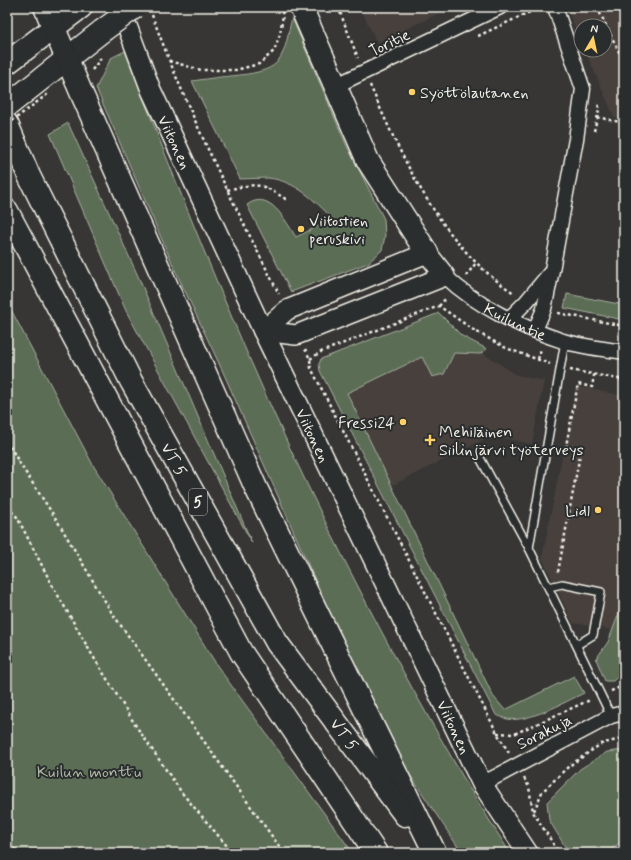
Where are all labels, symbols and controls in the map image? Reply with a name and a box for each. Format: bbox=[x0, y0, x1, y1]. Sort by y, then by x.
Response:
north arrow bbox=[573, 18, 613, 58]
text: N bbox=[590, 22, 599, 37]
street label: Toritie bbox=[366, 24, 414, 62]
place label: Syöttölautanen bbox=[420, 83, 528, 104]
marker: Syöttölautanen bbox=[407, 87, 417, 97]
street label: Viitonen bbox=[152, 112, 195, 173]
place label: Viitostien peruskivi bbox=[309, 211, 368, 250]
marker: Viitostien peruskivi bbox=[296, 224, 306, 234]
street label: Kuiluntie bbox=[480, 299, 549, 346]
street label: Viitonen bbox=[290, 405, 334, 466]
place label: Fressi24 bbox=[338, 413, 395, 434]
marker: Fressi24 bbox=[398, 417, 408, 427]
place label: Mehiläinen Siilinjärvi työterveys bbox=[439, 422, 584, 461]
marker: Mehiläinen Siilinjärvi työterveys bbox=[424, 434, 436, 446]
street label: VT 5 bbox=[156, 439, 191, 480]
road number: 5 bbox=[189, 489, 207, 515]
place label: Lidl bbox=[565, 501, 590, 522]
marker: Lidl bbox=[593, 505, 603, 515]
street label: Viitonen bbox=[431, 697, 475, 758]
street label: Sorakuja bbox=[514, 710, 576, 755]
street label: VT 5 bbox=[325, 715, 363, 755]
park label: Kuilun monttu bbox=[37, 762, 141, 783]

